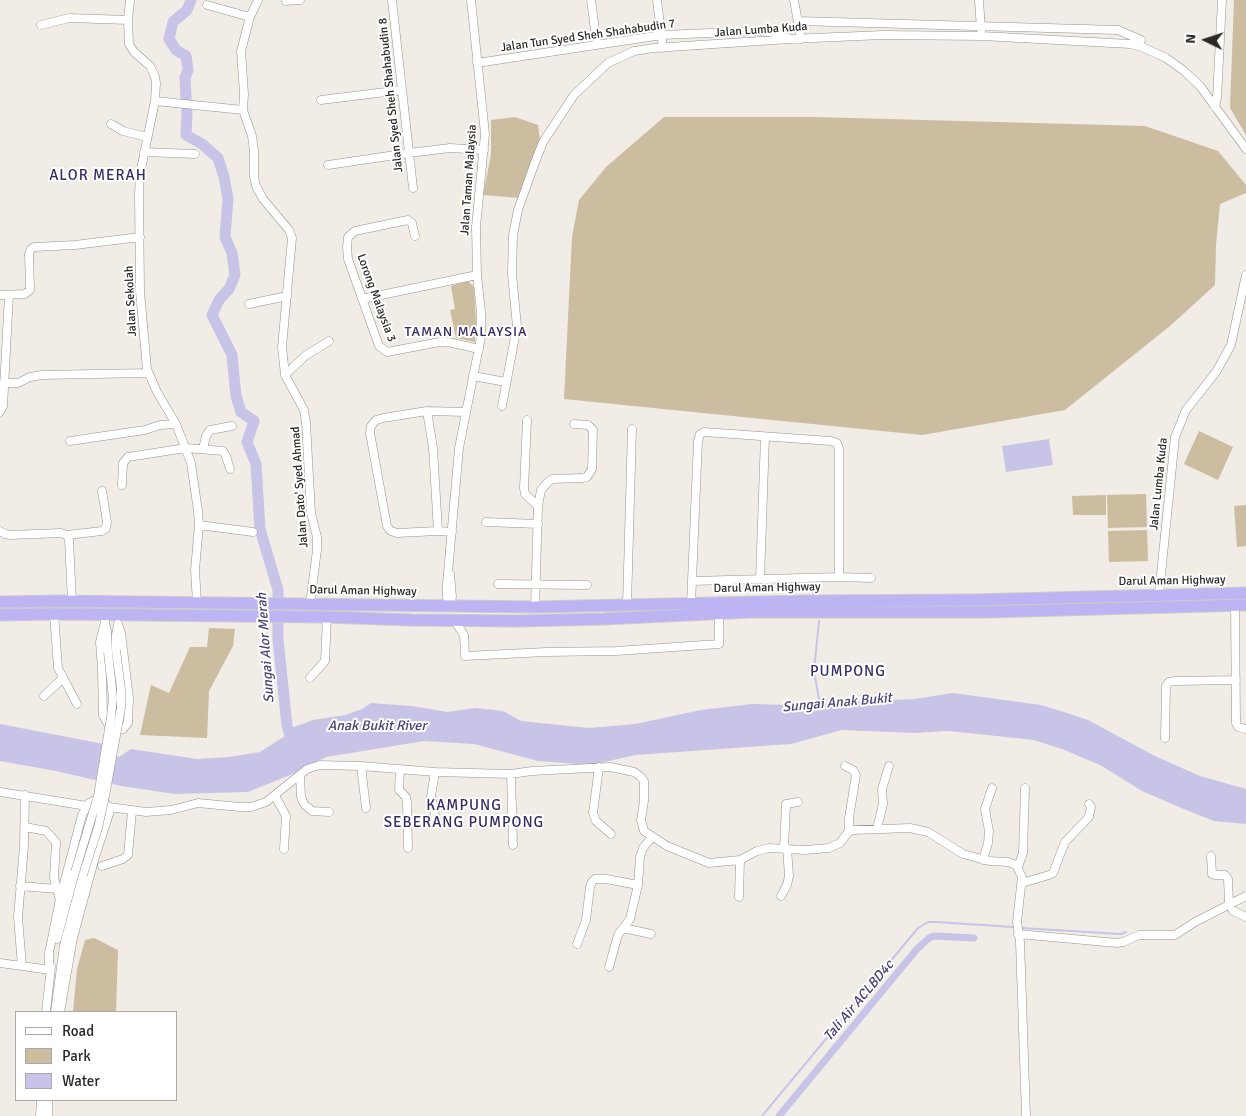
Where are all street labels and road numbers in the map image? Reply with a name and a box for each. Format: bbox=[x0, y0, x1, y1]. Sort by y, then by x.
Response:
street label: Jalan Syed Sheh Shahabudin 8 bbox=[376, 17, 406, 173]
street label: Jalan Tun Syed Sheh Shahabudin 7 bbox=[500, 17, 676, 55]
street label: Jalan Lumba Kuda bbox=[714, 20, 808, 40]
street label: Jalan Taman Malaysia bbox=[458, 124, 480, 236]
street label: Lorong Malaysia 3 bbox=[353, 252, 399, 344]
street label: Jalan Sekolah bbox=[122, 265, 140, 337]
street label: Jalan Dato' Syed Ahmad bbox=[289, 426, 311, 548]
street label: Jalan Lumba Kuda bbox=[1147, 437, 1171, 531]
street label: Darul Aman Highway bbox=[1118, 573, 1226, 589]
street label: Darul Aman Highway bbox=[713, 580, 821, 596]
street label: Darul Aman Highway bbox=[309, 583, 417, 599]

